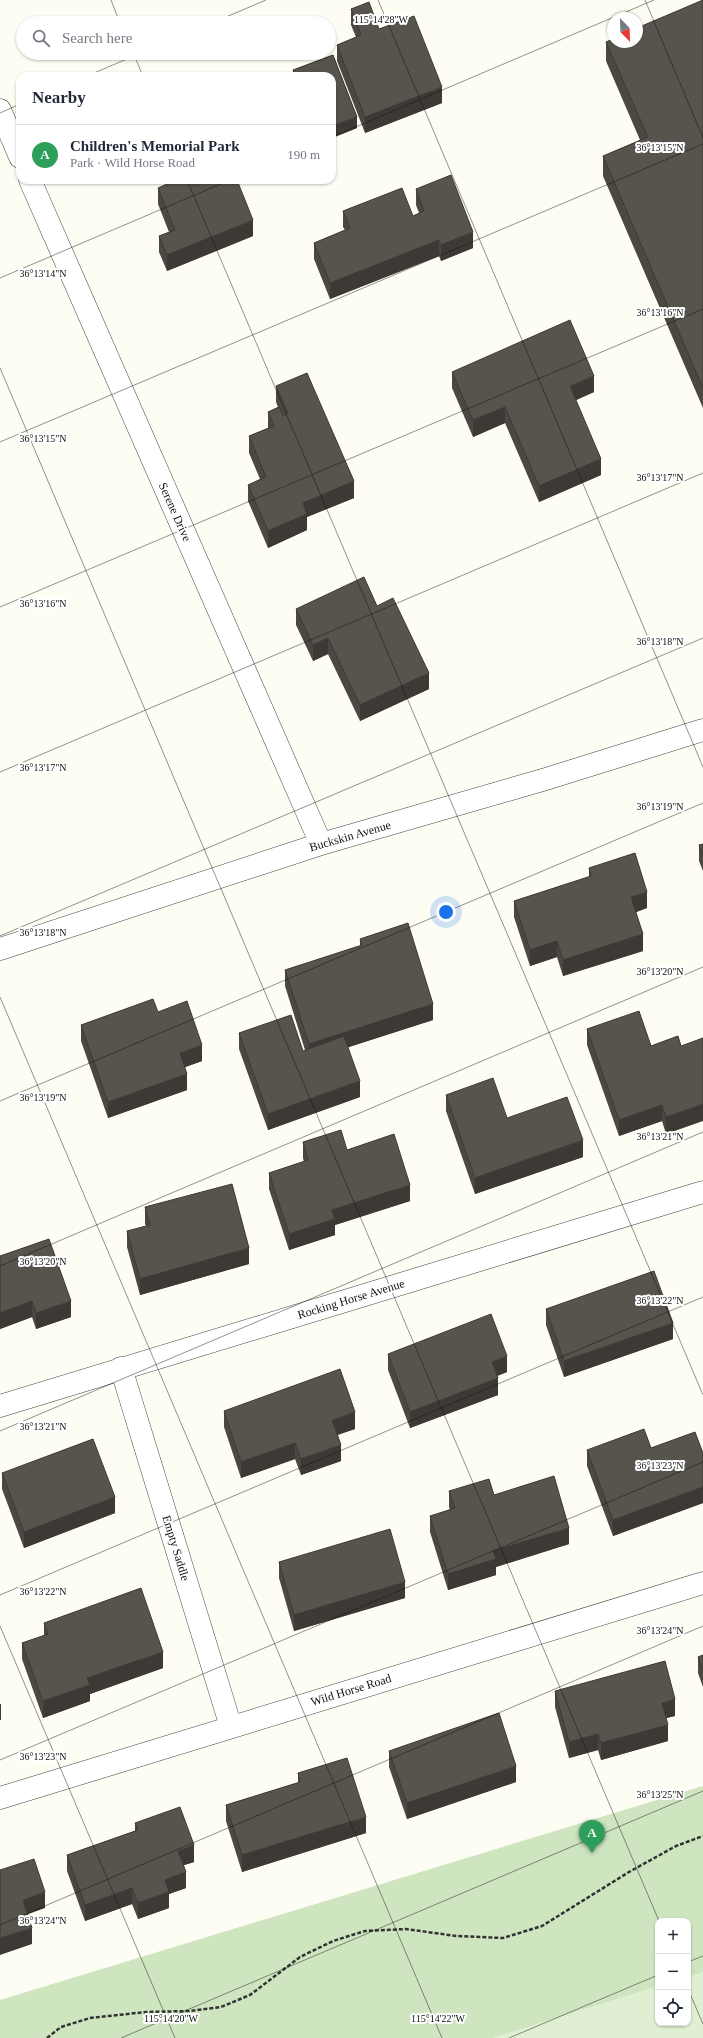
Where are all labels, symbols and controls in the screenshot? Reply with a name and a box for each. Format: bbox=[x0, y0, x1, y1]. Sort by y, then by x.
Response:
north arrow bbox=[607, 12, 643, 48]
text: 115°14'28"W bbox=[354, 14, 409, 25]
search box bbox=[16, 16, 336, 60]
icon: search bbox=[30, 27, 52, 49]
text: Search here bbox=[62, 30, 132, 46]
text: Nearby bbox=[32, 88, 86, 107]
text: Children's Memorial Park bbox=[70, 138, 240, 154]
text: 36°13'15"N bbox=[636, 142, 684, 153]
text: A bbox=[40, 147, 50, 162]
text: 190 m bbox=[287, 147, 320, 162]
text: Park · Wild Horse Road bbox=[70, 155, 195, 170]
text: 36°13'14"N bbox=[19, 268, 67, 279]
text: 36°13'16"N bbox=[636, 307, 684, 318]
text: 36°13'15"N bbox=[19, 433, 67, 444]
text: 36°13'17"N bbox=[636, 472, 684, 483]
street label: Serene Drive bbox=[156, 480, 194, 544]
text: 36°13'16"N bbox=[19, 598, 67, 609]
text: 36°13'18"N bbox=[636, 636, 684, 647]
text: 36°13'17"N bbox=[19, 762, 67, 773]
text: 36°13'19"N bbox=[636, 801, 684, 812]
street label: Buckskin Avenue bbox=[308, 818, 392, 854]
your location bbox=[436, 902, 456, 922]
text: 36°13'18"N bbox=[19, 927, 67, 938]
text: 36°13'20"N bbox=[636, 966, 684, 977]
text: 36°13'19"N bbox=[19, 1092, 67, 1103]
text: 36°13'21"N bbox=[636, 1131, 684, 1142]
text: 36°13'20"N bbox=[19, 1256, 67, 1267]
street label: Rocking Horse Avenue bbox=[296, 1276, 406, 1322]
text: 36°13'22"N bbox=[636, 1295, 684, 1306]
text: 36°13'21"N bbox=[19, 1421, 67, 1432]
text: 36°13'23"N bbox=[636, 1460, 684, 1471]
street label: Empty Saddle bbox=[159, 1514, 193, 1582]
text: 36°13'22"N bbox=[19, 1586, 67, 1597]
text: 36°13'24"N bbox=[636, 1625, 684, 1636]
street label: Wild Horse Road bbox=[309, 1671, 393, 1709]
text: 36°13'23"N bbox=[19, 1751, 67, 1762]
text: 36°13'25"N bbox=[636, 1789, 684, 1800]
pin: A bbox=[579, 1820, 605, 1853]
text: 36°13'24"N bbox=[19, 1915, 67, 1926]
map controls bbox=[655, 1918, 691, 2026]
button: + bbox=[655, 1918, 691, 1954]
button: − bbox=[655, 1954, 691, 1990]
button: locate bbox=[655, 1990, 691, 2026]
text: 115°14'20"W bbox=[144, 2013, 199, 2024]
text: 115°14'22"W bbox=[411, 2013, 466, 2024]

